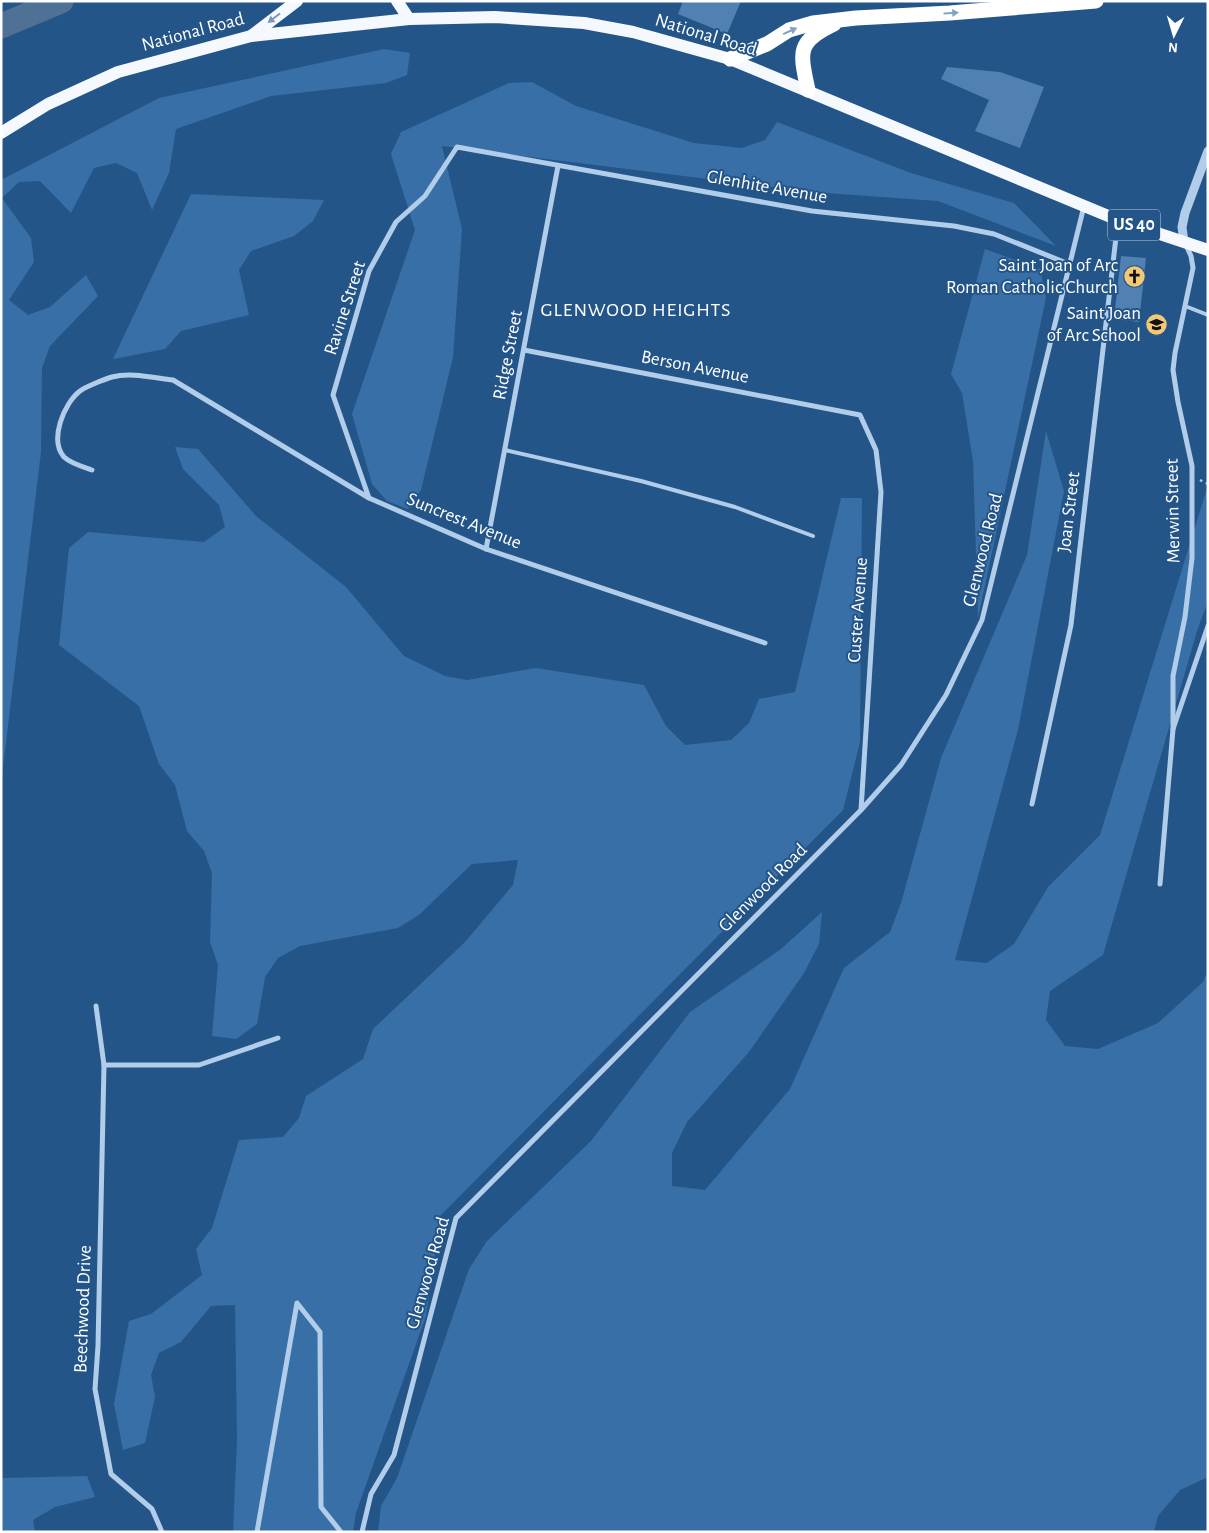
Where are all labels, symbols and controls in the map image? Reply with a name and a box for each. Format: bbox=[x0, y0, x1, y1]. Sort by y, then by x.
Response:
street label: National Road bbox=[140, 9, 247, 55]
one-way arrow bbox=[943, 9, 959, 17]
north arrow bbox=[1149, 10, 1199, 60]
street label: National Road bbox=[653, 11, 759, 60]
one-way arrow bbox=[268, 13, 281, 24]
one-way arrow bbox=[783, 27, 797, 35]
text: N bbox=[1167, 40, 1178, 54]
street label: Glenhite Avenue bbox=[705, 167, 829, 207]
road number: US 40 bbox=[1108, 210, 1160, 240]
place label: Saint Joan of Arc Roman Catholic Church bbox=[946, 256, 1118, 297]
street label: Ravine Street bbox=[321, 259, 369, 357]
church icon: Saint Joan of Arc Roman Catholic Church bbox=[1122, 264, 1146, 288]
district label: GLENWOOD HEIGHTS bbox=[540, 300, 732, 320]
place label: Saint Joan of Arc School bbox=[1047, 304, 1141, 345]
street label: Ridge Street bbox=[490, 309, 526, 401]
school or university icon: Saint Joan of Arc School bbox=[1145, 312, 1169, 336]
street label: Berson Avenue bbox=[639, 347, 751, 387]
street label: Merwin Street bbox=[1163, 458, 1183, 564]
street label: Joan Street bbox=[1055, 471, 1083, 553]
street label: Suncrest Avenue bbox=[404, 489, 524, 553]
street label: Glenwood Road bbox=[960, 491, 1006, 609]
street label: Custer Avenue bbox=[845, 557, 871, 663]
street label: Glenwood Road bbox=[715, 840, 811, 936]
street label: Glenwood Road bbox=[403, 1214, 453, 1331]
street label: Beechwood Drive bbox=[71, 1245, 95, 1373]

